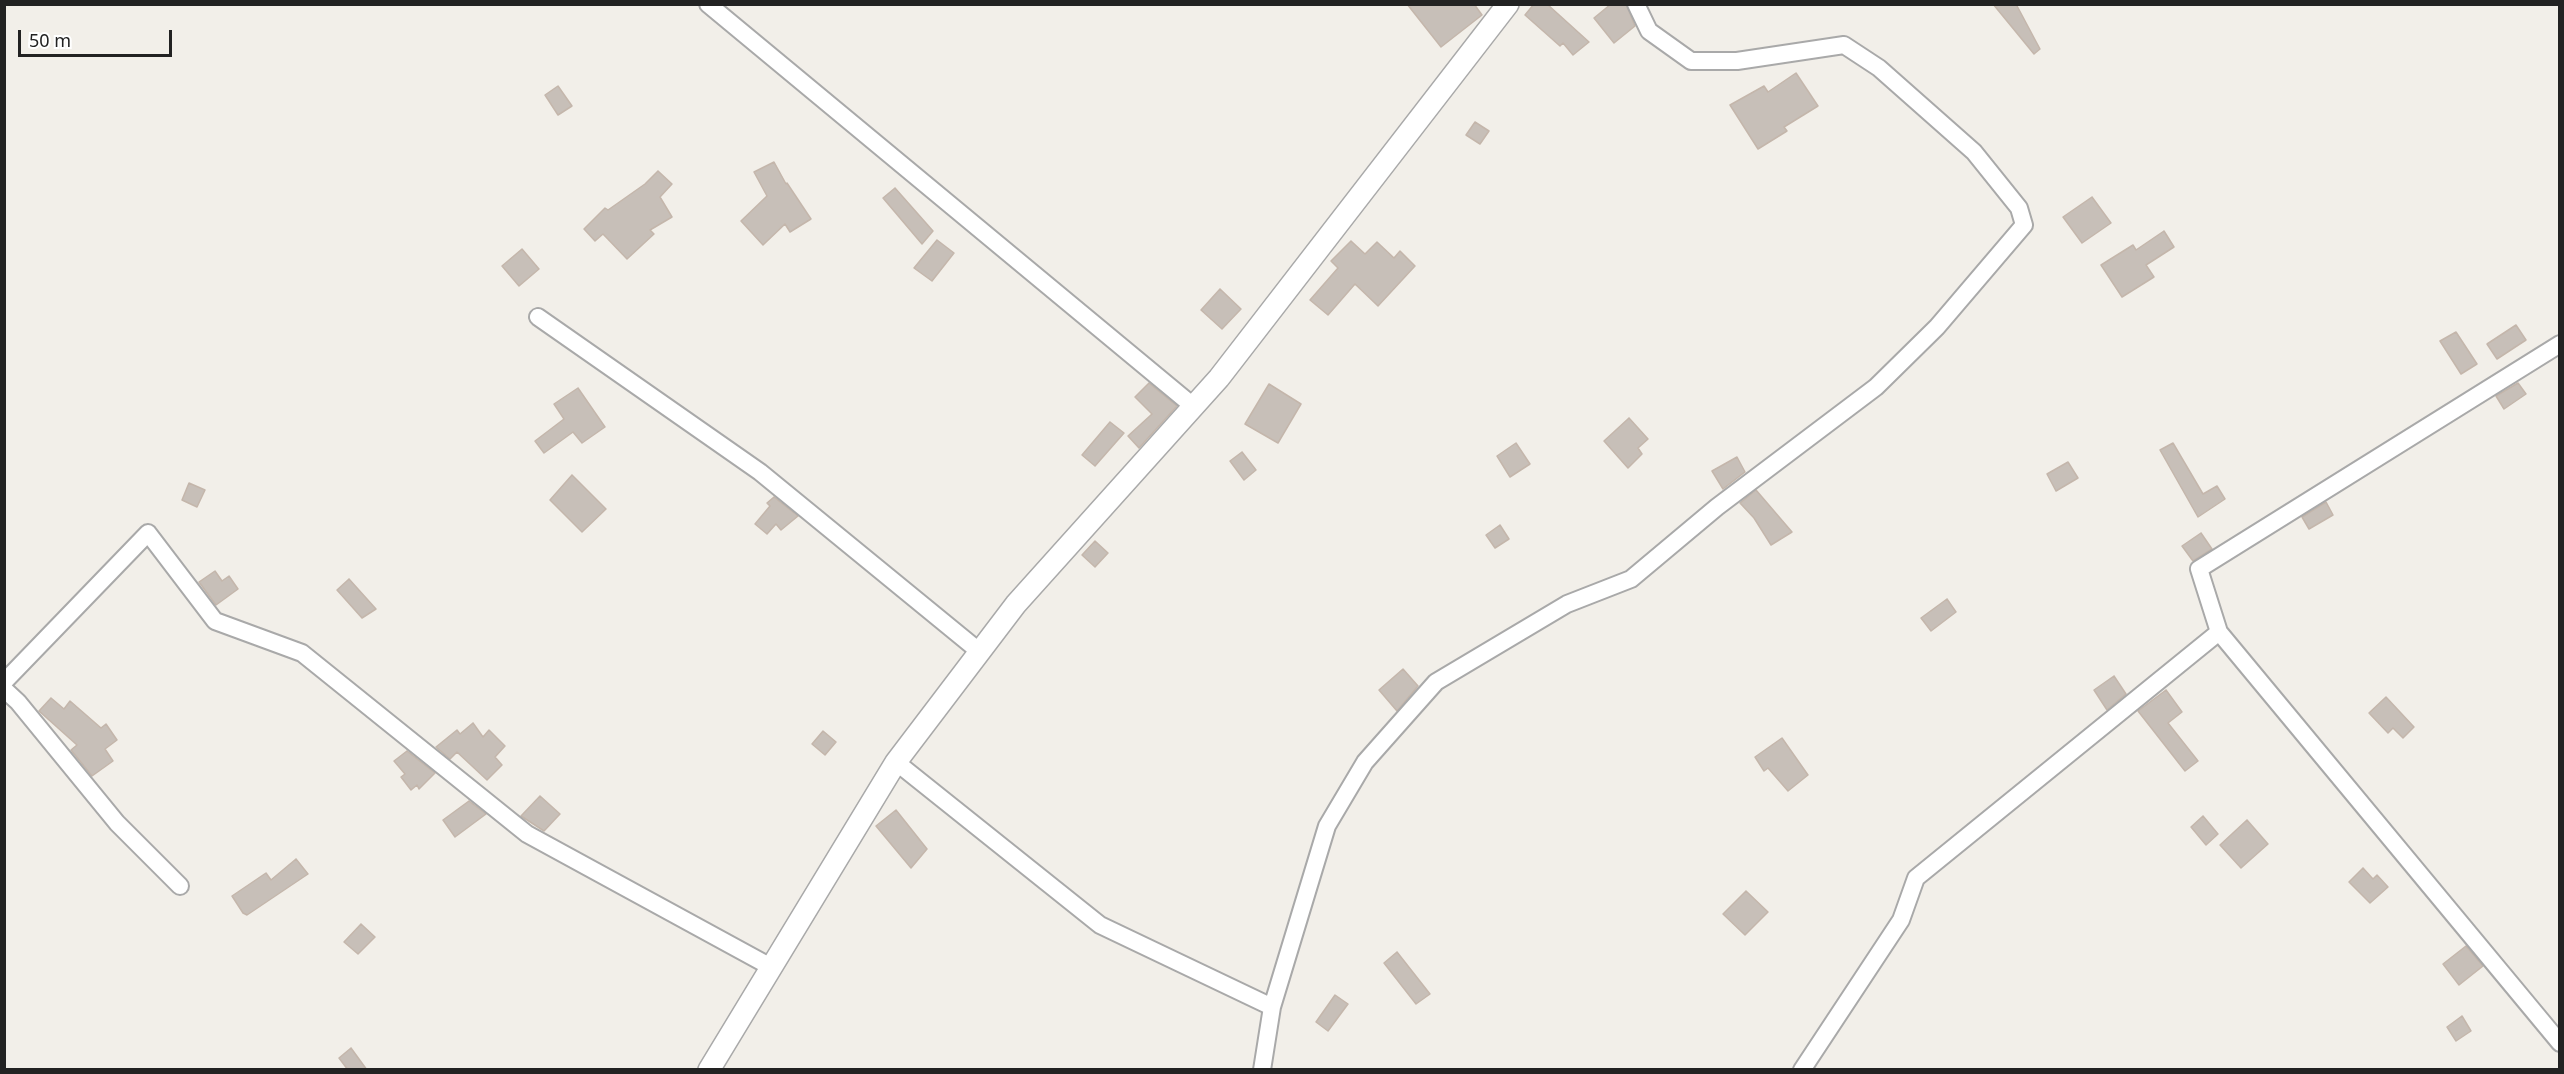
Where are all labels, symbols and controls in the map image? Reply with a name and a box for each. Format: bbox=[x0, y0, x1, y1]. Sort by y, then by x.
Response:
scale bar bbox=[21, 18, 176, 56]
text: 50 m bbox=[29, 28, 71, 52]

